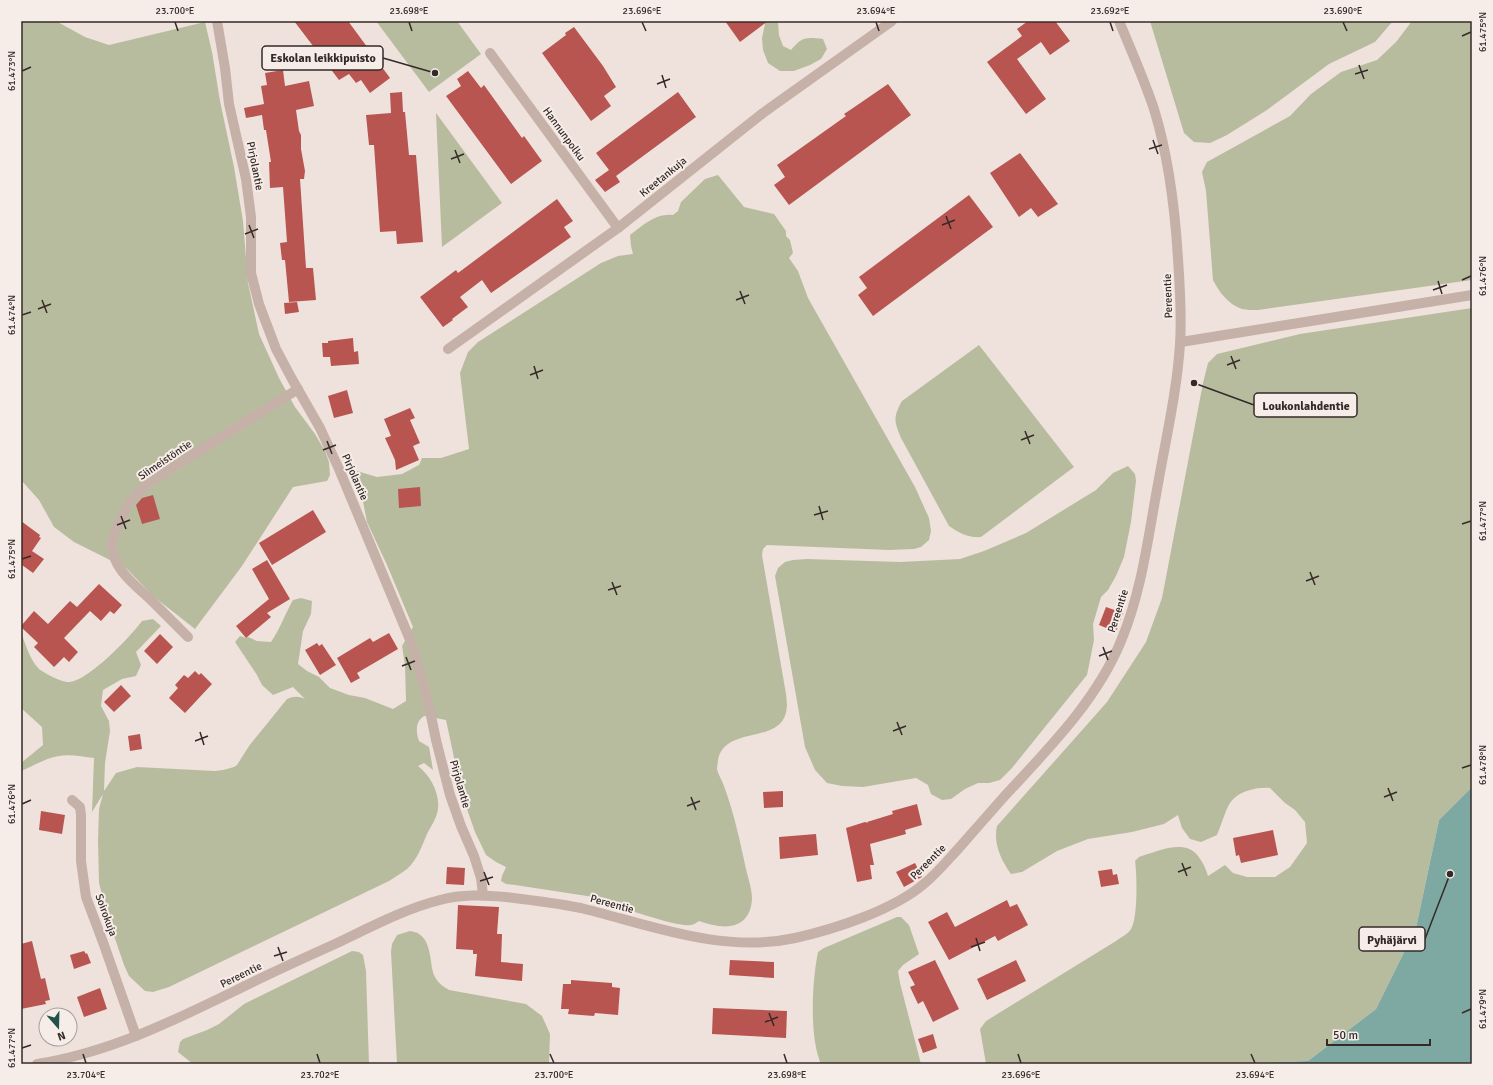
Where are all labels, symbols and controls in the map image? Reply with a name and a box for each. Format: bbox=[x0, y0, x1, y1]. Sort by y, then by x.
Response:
text: 23.700°E bbox=[156, 5, 195, 17]
text: 23.698°E bbox=[390, 5, 429, 17]
text: 23.696°E bbox=[623, 5, 662, 17]
text: 23.694°E bbox=[857, 5, 896, 17]
text: 23.692°E bbox=[1091, 5, 1130, 17]
text: 23.690°E bbox=[1324, 5, 1363, 17]
text: 61.475°N bbox=[1477, 12, 1489, 52]
callout: Eskolan leikkipuisto bbox=[262, 46, 383, 70]
text: 61.473°N bbox=[6, 51, 18, 91]
text: Eskolan leikkipuisto bbox=[270, 51, 376, 66]
street label: Hannunpolku bbox=[540, 105, 588, 163]
street label: Pirjolantie bbox=[244, 140, 266, 192]
street label: Kreetankuja bbox=[637, 154, 689, 200]
text: 61.476°N bbox=[1477, 256, 1489, 296]
street label: Pereentie bbox=[1161, 273, 1175, 319]
text: 61.474°N bbox=[6, 295, 18, 335]
callout: Loukonlahdentie bbox=[1254, 393, 1357, 417]
text: Loukonlahdentie bbox=[1262, 399, 1350, 414]
street label: Siimeistöntie bbox=[136, 437, 194, 483]
street label: Pirjolantie bbox=[339, 452, 371, 502]
text: 61.477°N bbox=[1477, 501, 1489, 541]
text: 61.475°N bbox=[6, 539, 18, 579]
street label: Pereentie bbox=[1105, 588, 1131, 634]
text: 61.478°N bbox=[1477, 745, 1489, 785]
street label: Pirjolantie bbox=[447, 758, 473, 810]
text: 61.476°N bbox=[6, 784, 18, 824]
street label: Pereentie bbox=[908, 842, 948, 882]
street label: Soirokuja bbox=[92, 892, 120, 938]
street label: Pereentie bbox=[589, 892, 635, 916]
callout: Pyhäjärvi bbox=[1359, 927, 1425, 951]
text: Pyhäjärvi bbox=[1367, 933, 1417, 948]
street label: Pereentie bbox=[218, 959, 264, 991]
text: 61.479°N bbox=[1477, 989, 1489, 1029]
north arrow bbox=[38, 1007, 78, 1047]
scale bar bbox=[1327, 1021, 1430, 1047]
text: 61.477°N bbox=[6, 1028, 18, 1068]
text: 50 m bbox=[1333, 1028, 1358, 1043]
text: N bbox=[55, 1029, 67, 1043]
text: 23.704°E bbox=[67, 1069, 106, 1081]
text: 23.702°E bbox=[301, 1069, 340, 1081]
text: 23.700°E bbox=[535, 1069, 574, 1081]
text: 23.698°E bbox=[768, 1069, 807, 1081]
text: 23.696°E bbox=[1002, 1069, 1041, 1081]
text: 23.694°E bbox=[1236, 1069, 1275, 1081]

